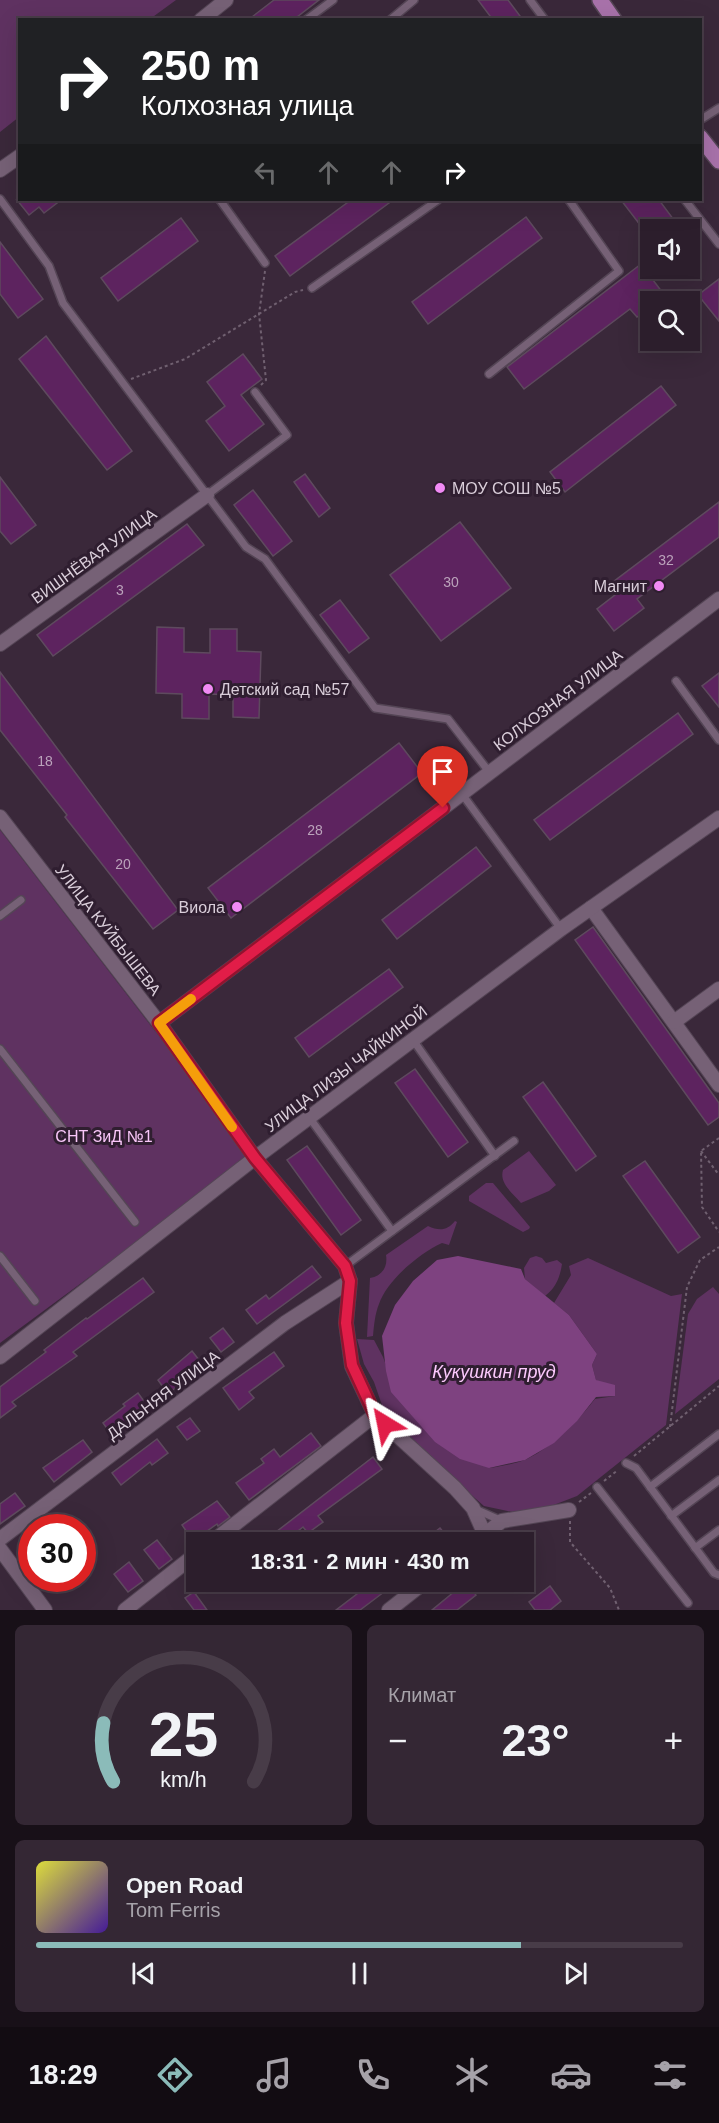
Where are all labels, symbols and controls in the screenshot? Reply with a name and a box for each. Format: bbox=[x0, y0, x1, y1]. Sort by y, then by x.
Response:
icon: right bbox=[42, 42, 120, 120]
text: 250 m bbox=[141, 42, 260, 89]
text: Колхозная улица bbox=[141, 91, 353, 121]
icon: left bbox=[249, 156, 282, 189]
icon: ahead bbox=[312, 156, 345, 189]
icon: ahead bbox=[375, 156, 408, 189]
icon: right bbox=[438, 156, 471, 189]
map controls bbox=[640, 219, 700, 351]
button: sound bbox=[640, 219, 700, 279]
button: search bbox=[640, 291, 700, 351]
place label: МОУ СОШ №5 bbox=[452, 480, 561, 497]
marker: МОУ СОШ №5 bbox=[433, 481, 447, 495]
street label: ВИШНЁВАЯ УЛИЦА bbox=[28, 505, 160, 607]
house number: 32 bbox=[658, 552, 674, 568]
house number: 30 bbox=[443, 574, 459, 590]
place label: Магнит bbox=[594, 578, 648, 595]
marker: Магнит bbox=[652, 579, 666, 593]
house number: 3 bbox=[116, 582, 124, 598]
street label: КОЛХОЗНАЯ УЛИЦА bbox=[490, 646, 626, 754]
place label: Детский сад №57 bbox=[220, 681, 349, 698]
marker: Детский сад №57 bbox=[201, 682, 215, 696]
pin bbox=[417, 746, 468, 808]
house number: 18 bbox=[37, 753, 53, 769]
icon: arrive bbox=[426, 755, 459, 788]
house number: 28 bbox=[307, 822, 323, 838]
house number: 20 bbox=[115, 856, 131, 872]
street label: УЛИЦА КУЙБЫШЕВА bbox=[52, 861, 165, 999]
place label: Виола bbox=[179, 899, 225, 916]
marker: Виола bbox=[230, 900, 244, 914]
street label: УЛИЦА ЛИЗЫ ЧАЙКИНОЙ bbox=[261, 1002, 430, 1135]
park label: СНТ ЗиД №1 bbox=[55, 1128, 153, 1145]
street label: ДАЛЬНЯЯ УЛИЦА bbox=[104, 1347, 223, 1443]
water label: Кукушкин пруд bbox=[432, 1362, 556, 1382]
position arrow bbox=[353, 1392, 417, 1456]
speed limit sign: 30 bbox=[18, 1514, 96, 1592]
text: 18:31 · 2 мин · 430 m bbox=[250, 1549, 470, 1574]
text: Климат bbox=[388, 1684, 456, 1706]
text: 25 bbox=[149, 1700, 218, 1769]
text: 23° bbox=[501, 1715, 570, 1766]
text: − bbox=[388, 1722, 407, 1759]
text: + bbox=[664, 1722, 683, 1759]
text: km/h bbox=[160, 1768, 207, 1792]
text: Open Road bbox=[126, 1873, 243, 1898]
text: Tom Ferris bbox=[126, 1899, 220, 1921]
icon: previous bbox=[127, 1957, 160, 1990]
icon: pause bbox=[343, 1957, 376, 1990]
icon: next bbox=[559, 1957, 592, 1990]
icon: directions bbox=[154, 2054, 196, 2096]
icon: music bbox=[253, 2054, 295, 2096]
icon: phone bbox=[352, 2054, 394, 2096]
icon: climate bbox=[451, 2054, 493, 2096]
icon: car bbox=[550, 2054, 592, 2096]
icon: filters bbox=[649, 2054, 691, 2096]
text: 18:29 bbox=[28, 2060, 97, 2090]

